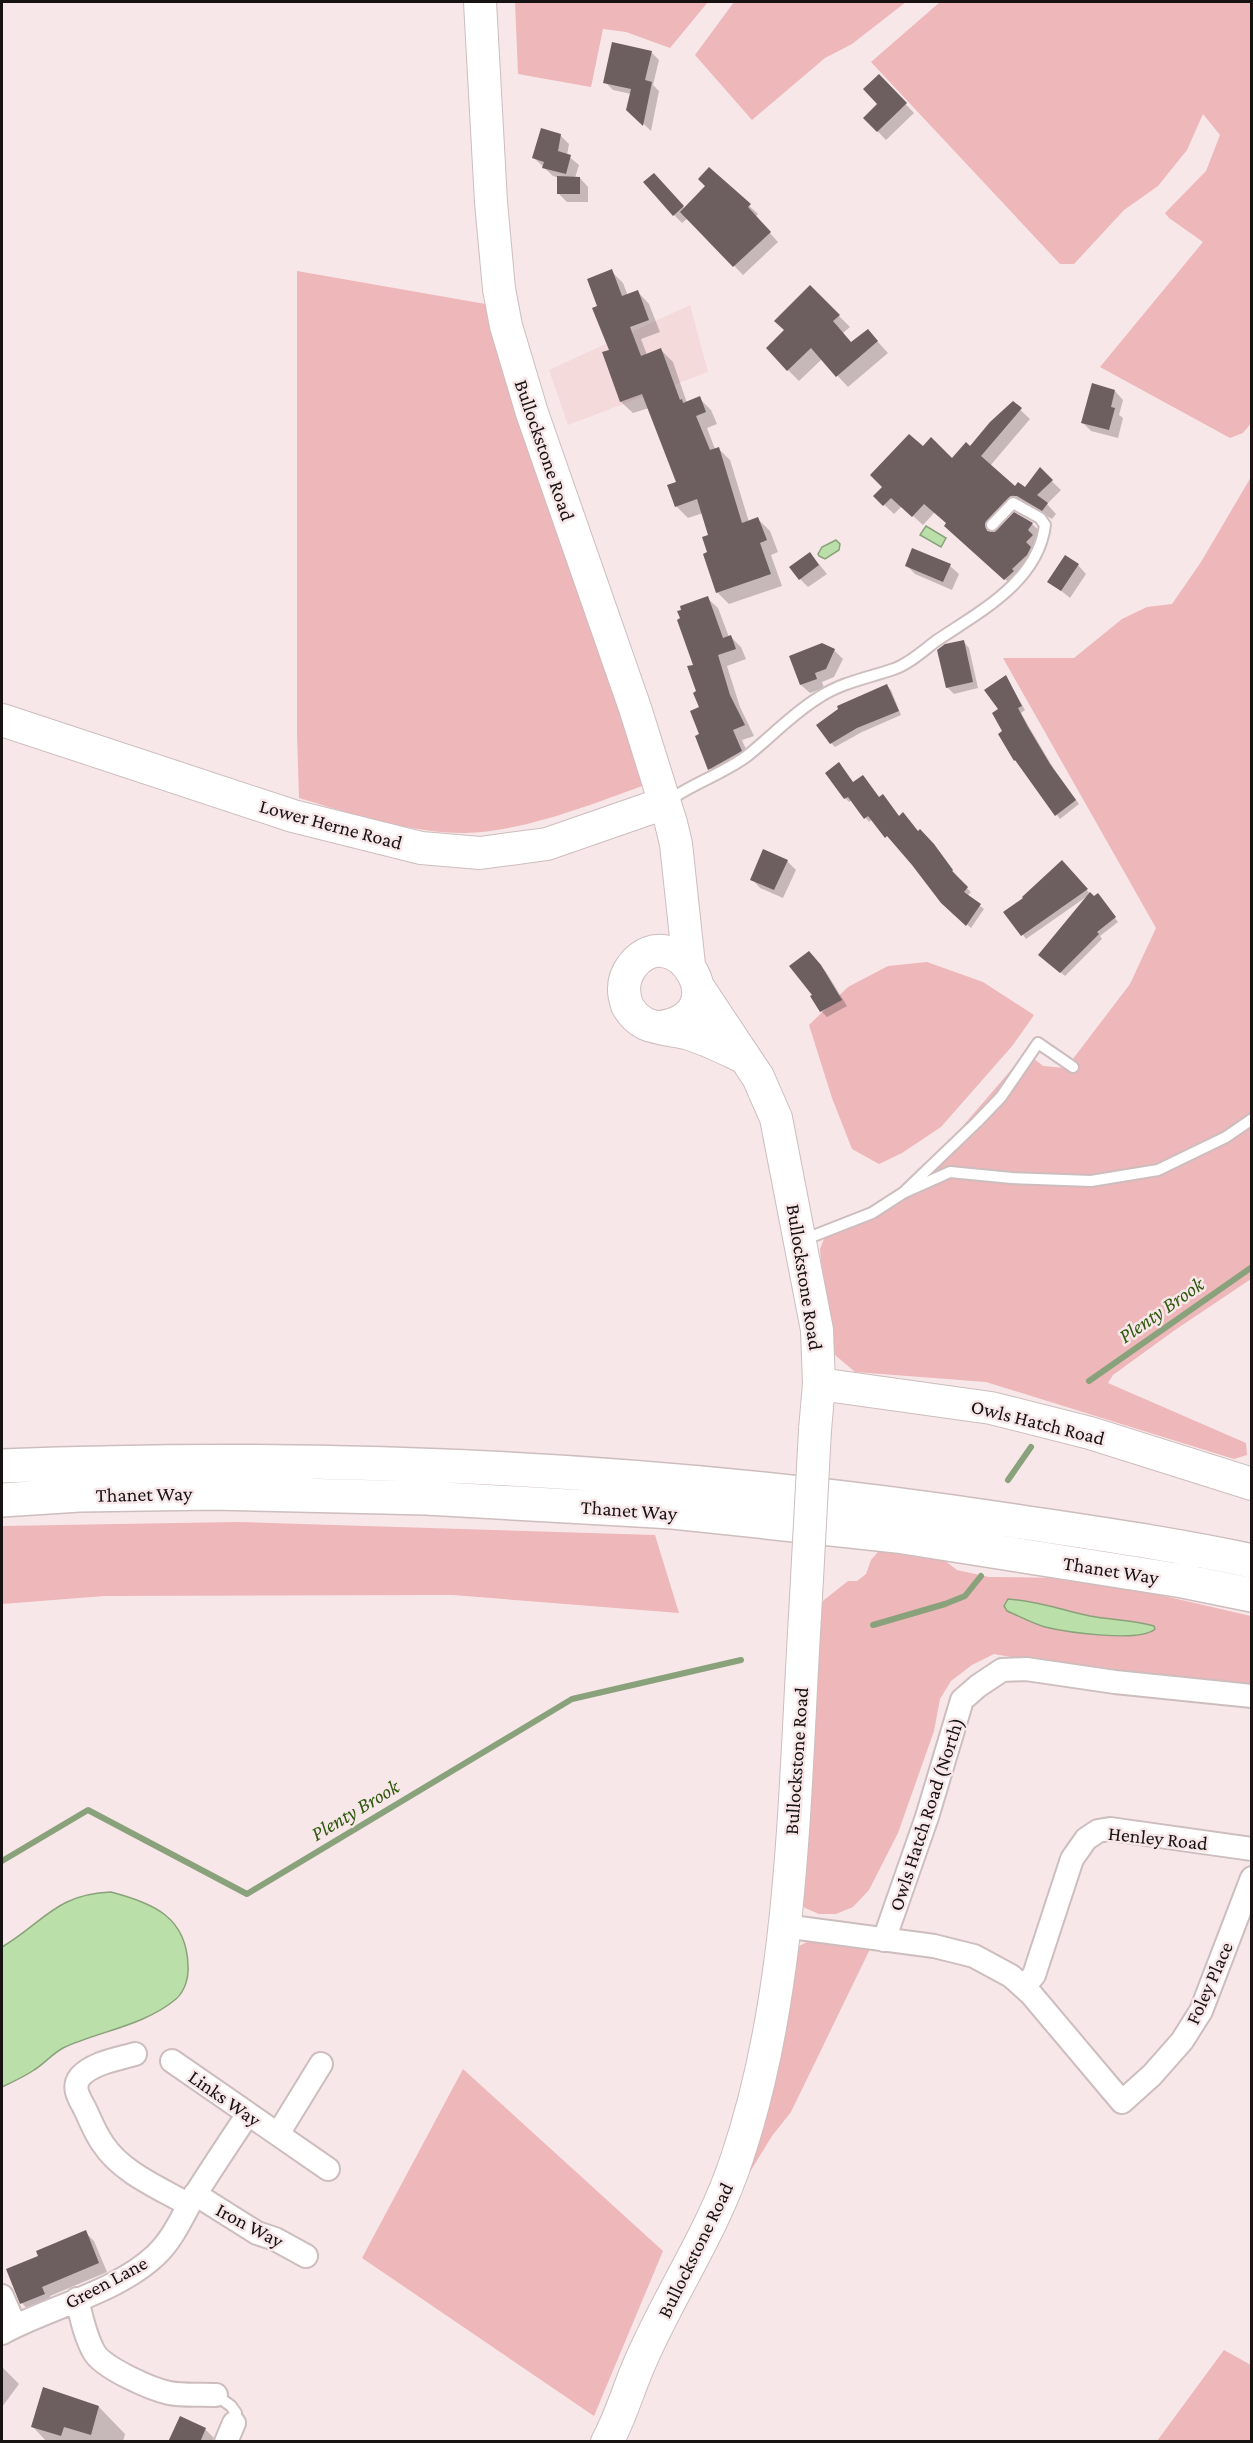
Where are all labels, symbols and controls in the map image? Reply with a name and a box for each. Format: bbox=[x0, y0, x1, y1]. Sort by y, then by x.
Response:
street label: Bullockstone Road bbox=[511, 377, 580, 524]
street label: Lower Herne Road bbox=[257, 794, 405, 854]
street label: Bullockstone Road bbox=[783, 1202, 827, 1352]
water label: Plenty Brook bbox=[1114, 1271, 1209, 1348]
street label: Owls Hatch Road bbox=[969, 1395, 1108, 1449]
street label: Thanet Way bbox=[96, 1482, 193, 1507]
street label: Thanet Way bbox=[580, 1496, 679, 1525]
street label: Thanet Way bbox=[1061, 1552, 1161, 1590]
street label: Bullockstone Road bbox=[780, 1686, 812, 1835]
street label: Owls Hatch Road (North) bbox=[884, 1714, 969, 1914]
water label: Plenty Brook bbox=[307, 1774, 404, 1846]
street label: Henley Road bbox=[1107, 1822, 1209, 1855]
street label: Foley Place bbox=[1181, 1938, 1238, 2028]
street label: Links Way bbox=[184, 2065, 266, 2132]
street label: Bullockstone Road bbox=[653, 2178, 737, 2321]
street label: Iron Way bbox=[212, 2198, 288, 2253]
street label: Green Lane bbox=[61, 2251, 151, 2313]

